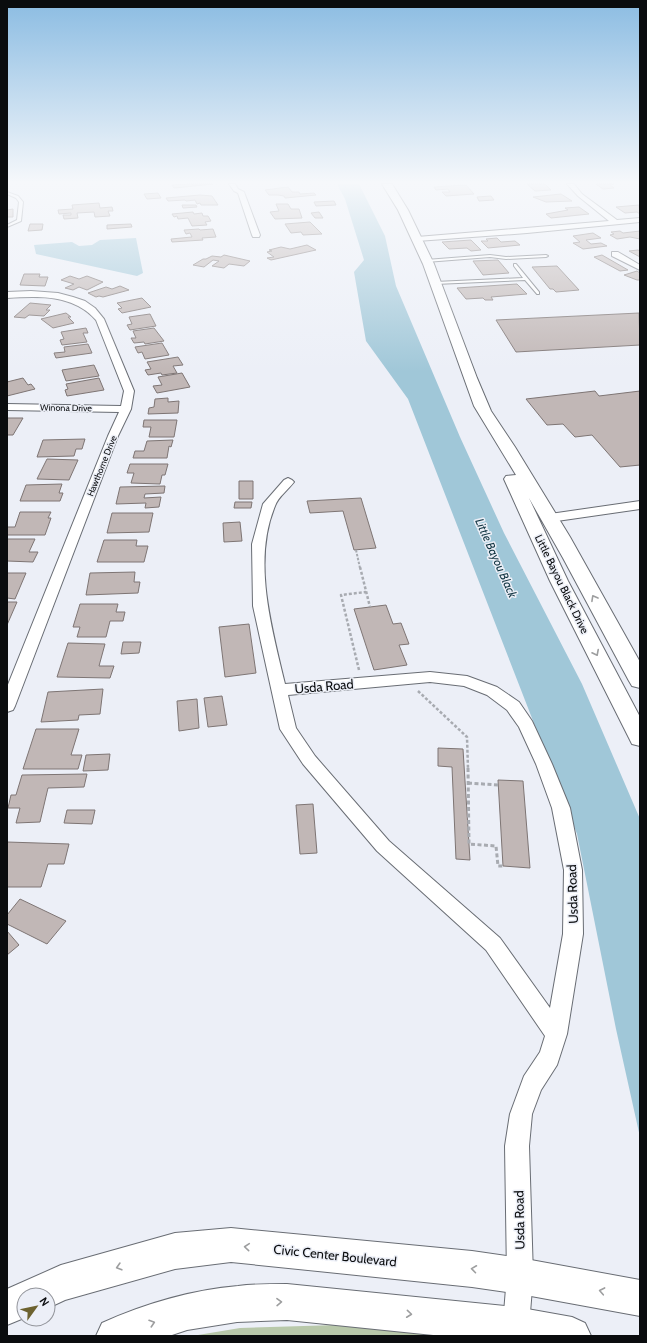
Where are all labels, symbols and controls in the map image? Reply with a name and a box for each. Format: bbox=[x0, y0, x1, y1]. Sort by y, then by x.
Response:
street label: Winona Drive bbox=[40, 402, 92, 413]
street label: Hawthorne Drive bbox=[84, 433, 119, 498]
water label: Little Bayou Black bbox=[472, 516, 521, 601]
street label: Little Bayou Black Drive bbox=[532, 532, 592, 636]
one-way arrow bbox=[591, 595, 598, 602]
one-way arrow bbox=[591, 649, 599, 656]
street label: Usda Road bbox=[294, 675, 354, 697]
street label: Usda Road bbox=[563, 864, 581, 924]
street label: Usda Road bbox=[510, 1190, 528, 1250]
street label: Civic Center Boulevard bbox=[273, 1241, 397, 1269]
one-way arrow bbox=[244, 1242, 250, 1251]
one-way arrow bbox=[116, 1262, 123, 1271]
one-way arrow bbox=[471, 1265, 477, 1274]
north arrow bbox=[16, 1287, 56, 1327]
one-way arrow bbox=[599, 1287, 605, 1296]
text: N bbox=[36, 1294, 52, 1309]
one-way arrow bbox=[276, 1298, 282, 1307]
one-way arrow bbox=[406, 1310, 412, 1319]
one-way arrow bbox=[148, 1319, 155, 1328]

